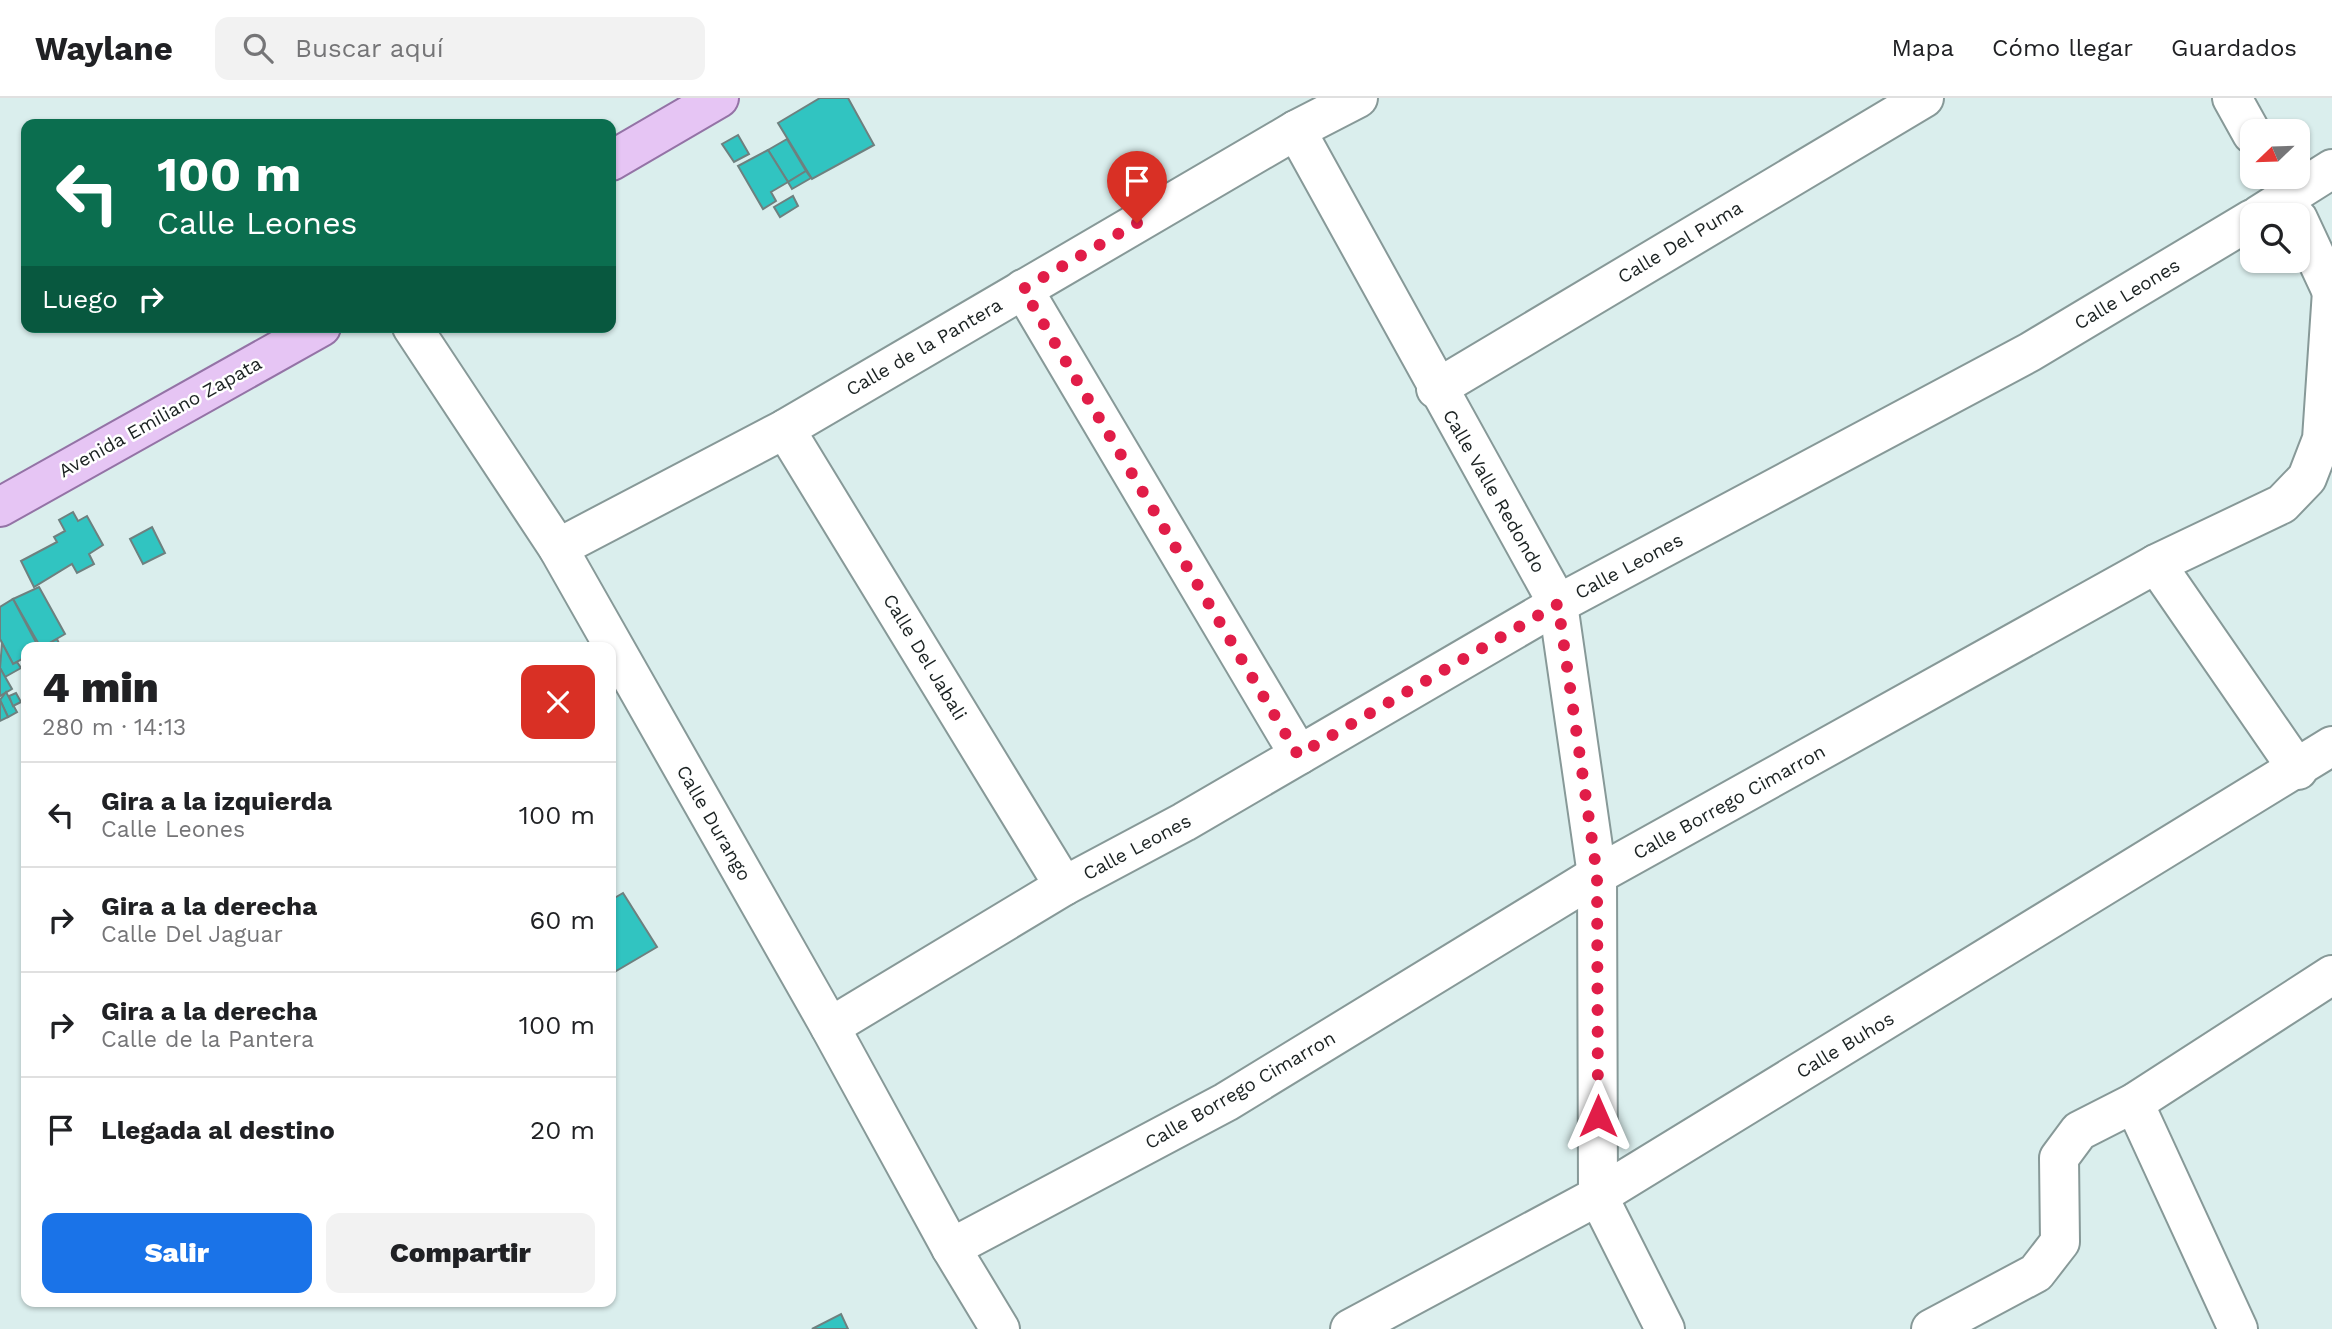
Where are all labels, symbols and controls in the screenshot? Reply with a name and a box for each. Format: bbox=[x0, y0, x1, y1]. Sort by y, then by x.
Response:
search box bbox=[215, 17, 705, 80]
text: Waylane bbox=[35, 29, 173, 68]
icon: search bbox=[239, 29, 277, 67]
text: Buscar aquí bbox=[295, 33, 444, 63]
text: Mapa bbox=[1892, 34, 1954, 62]
text: Cómo llegar bbox=[1992, 34, 2133, 62]
text: Guardados bbox=[2171, 34, 2297, 62]
north arrow bbox=[2240, 119, 2310, 189]
map controls bbox=[2240, 119, 2310, 273]
text: 100 m bbox=[157, 145, 301, 203]
icon: left bbox=[42, 147, 133, 238]
pin bbox=[1107, 151, 1167, 223]
icon: arrive bbox=[1118, 162, 1156, 200]
street label: Calle Del Puma bbox=[1614, 196, 1747, 288]
button: search bbox=[2240, 203, 2310, 273]
text: Calle Leones bbox=[157, 204, 357, 242]
street label: Calle Leones bbox=[2070, 253, 2184, 335]
icon: right bbox=[132, 280, 170, 318]
text: Luego bbox=[42, 284, 118, 314]
street label: Calle de la Pantera bbox=[842, 293, 1006, 401]
street label: Avenida Emiliano Zapata bbox=[54, 351, 266, 482]
street label: Calle Valle Redondo bbox=[1438, 405, 1550, 577]
street label: Calle Leones bbox=[1571, 528, 1687, 604]
street label: Calle Del Jabali bbox=[878, 590, 972, 724]
text: 4 min bbox=[42, 663, 159, 712]
button: close bbox=[521, 665, 595, 739]
text: 280 m · 14:13 bbox=[42, 714, 186, 741]
street label: Calle Borrego Cimarron bbox=[1629, 740, 1829, 864]
street label: Calle Durango bbox=[672, 761, 756, 885]
text: Gira a la izquierda bbox=[101, 786, 332, 816]
icon: left bbox=[42, 796, 80, 834]
text: 100 m bbox=[519, 800, 595, 830]
street label: Calle Leones bbox=[1079, 809, 1195, 885]
text: Calle Leones bbox=[101, 816, 245, 843]
text: Gira a la derecha bbox=[101, 891, 317, 921]
icon: right bbox=[42, 901, 80, 939]
text: 60 m bbox=[529, 905, 595, 935]
text: Calle Del Jaguar bbox=[101, 921, 283, 948]
text: Gira a la derecha bbox=[101, 996, 317, 1026]
icon: right bbox=[42, 1006, 80, 1044]
street label: Calle Buhos bbox=[1792, 1007, 1898, 1083]
text: 100 m bbox=[519, 1010, 595, 1040]
text: Calle de la Pantera bbox=[101, 1026, 314, 1053]
street label: Calle Borrego Cimarron bbox=[1141, 1026, 1339, 1154]
position arrow bbox=[1561, 1079, 1635, 1153]
icon: arrive bbox=[42, 1111, 80, 1149]
text: Llegada al destino bbox=[101, 1115, 335, 1145]
text: 20 m bbox=[530, 1115, 595, 1145]
button: Salir bbox=[42, 1213, 312, 1293]
button: Compartir bbox=[326, 1213, 595, 1293]

